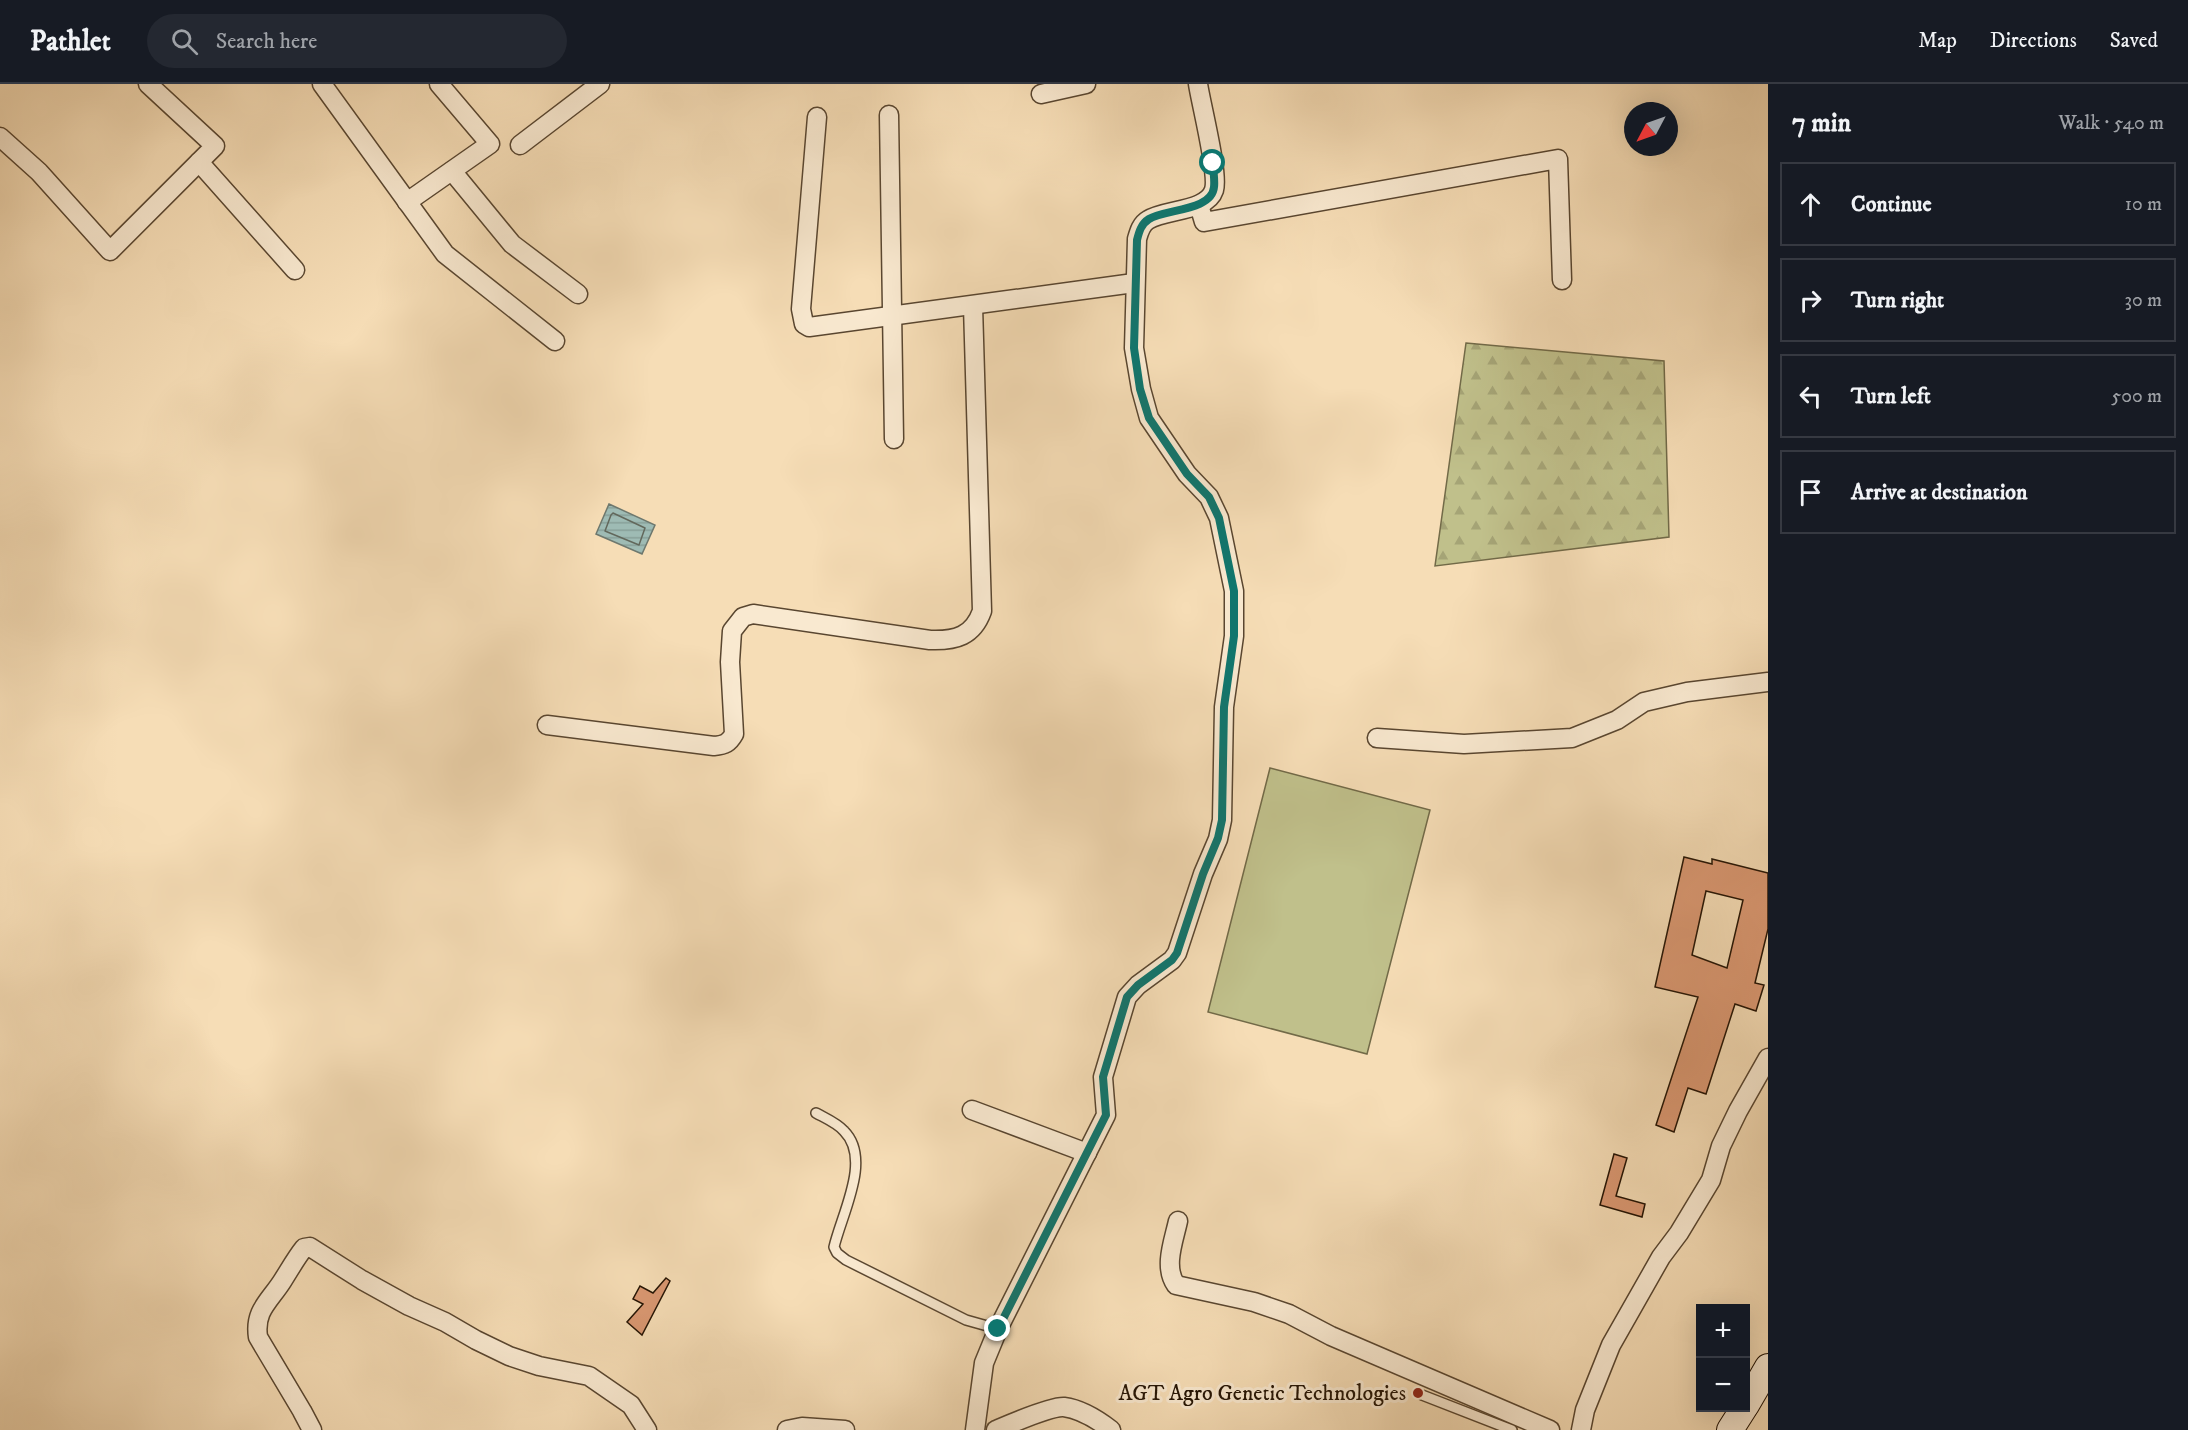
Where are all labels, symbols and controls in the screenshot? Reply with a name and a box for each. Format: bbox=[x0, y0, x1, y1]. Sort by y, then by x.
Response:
search box bbox=[147, 14, 567, 68]
text: Pathlet bbox=[30, 24, 111, 59]
icon: search bbox=[168, 25, 201, 58]
text: Search here bbox=[216, 28, 317, 55]
text: Map bbox=[1918, 28, 1957, 54]
text: Directions bbox=[1990, 28, 2077, 54]
text: Saved bbox=[2110, 28, 2158, 54]
north arrow bbox=[1624, 102, 1678, 156]
text: 7 min bbox=[1792, 107, 1851, 140]
text: Walk · 540 m bbox=[2059, 111, 2164, 136]
route start bbox=[1199, 149, 1225, 175]
icon: ahead bbox=[1794, 188, 1827, 221]
text: Continue bbox=[1851, 191, 1932, 218]
text: 10 m bbox=[2125, 192, 2162, 217]
icon: right bbox=[1794, 284, 1827, 317]
text: Turn right bbox=[1851, 287, 1944, 314]
text: 30 m bbox=[2124, 288, 2162, 313]
icon: left bbox=[1794, 380, 1827, 413]
text: Turn left bbox=[1851, 383, 1931, 410]
text: 500 m bbox=[2111, 384, 2162, 409]
icon: arrive bbox=[1794, 476, 1827, 509]
text: Arrive at destination bbox=[1851, 479, 2028, 506]
map controls bbox=[1696, 1304, 1750, 1412]
button: + bbox=[1696, 1304, 1750, 1358]
route end bbox=[984, 1315, 1010, 1341]
button: − bbox=[1696, 1358, 1750, 1412]
place label: AGT Agro Genetic Technologies bbox=[1118, 1380, 1406, 1407]
marker: AGT Agro Genetic Technologies bbox=[1411, 1386, 1425, 1400]

